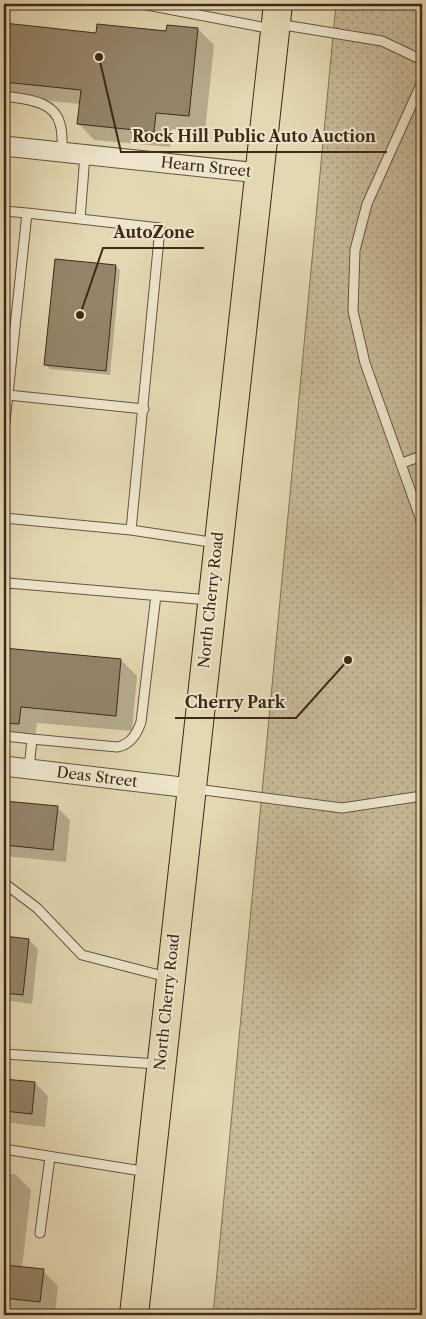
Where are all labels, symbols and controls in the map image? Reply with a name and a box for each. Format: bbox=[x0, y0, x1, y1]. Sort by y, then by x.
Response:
callout: Rock Hill Public Auto Auction bbox=[121, 121, 387, 152]
text: Rock Hill Public Auto Auction bbox=[132, 126, 376, 146]
street label: Hearn Street bbox=[160, 152, 253, 181]
callout: AutoZone bbox=[103, 217, 204, 248]
text: AutoZone bbox=[112, 222, 195, 242]
street label: North Cherry Road bbox=[194, 531, 227, 669]
callout: Cherry Park bbox=[175, 687, 296, 718]
text: Cherry Park bbox=[185, 692, 286, 712]
street label: Deas Street bbox=[55, 762, 139, 791]
street label: North Cherry Road bbox=[150, 933, 183, 1071]

